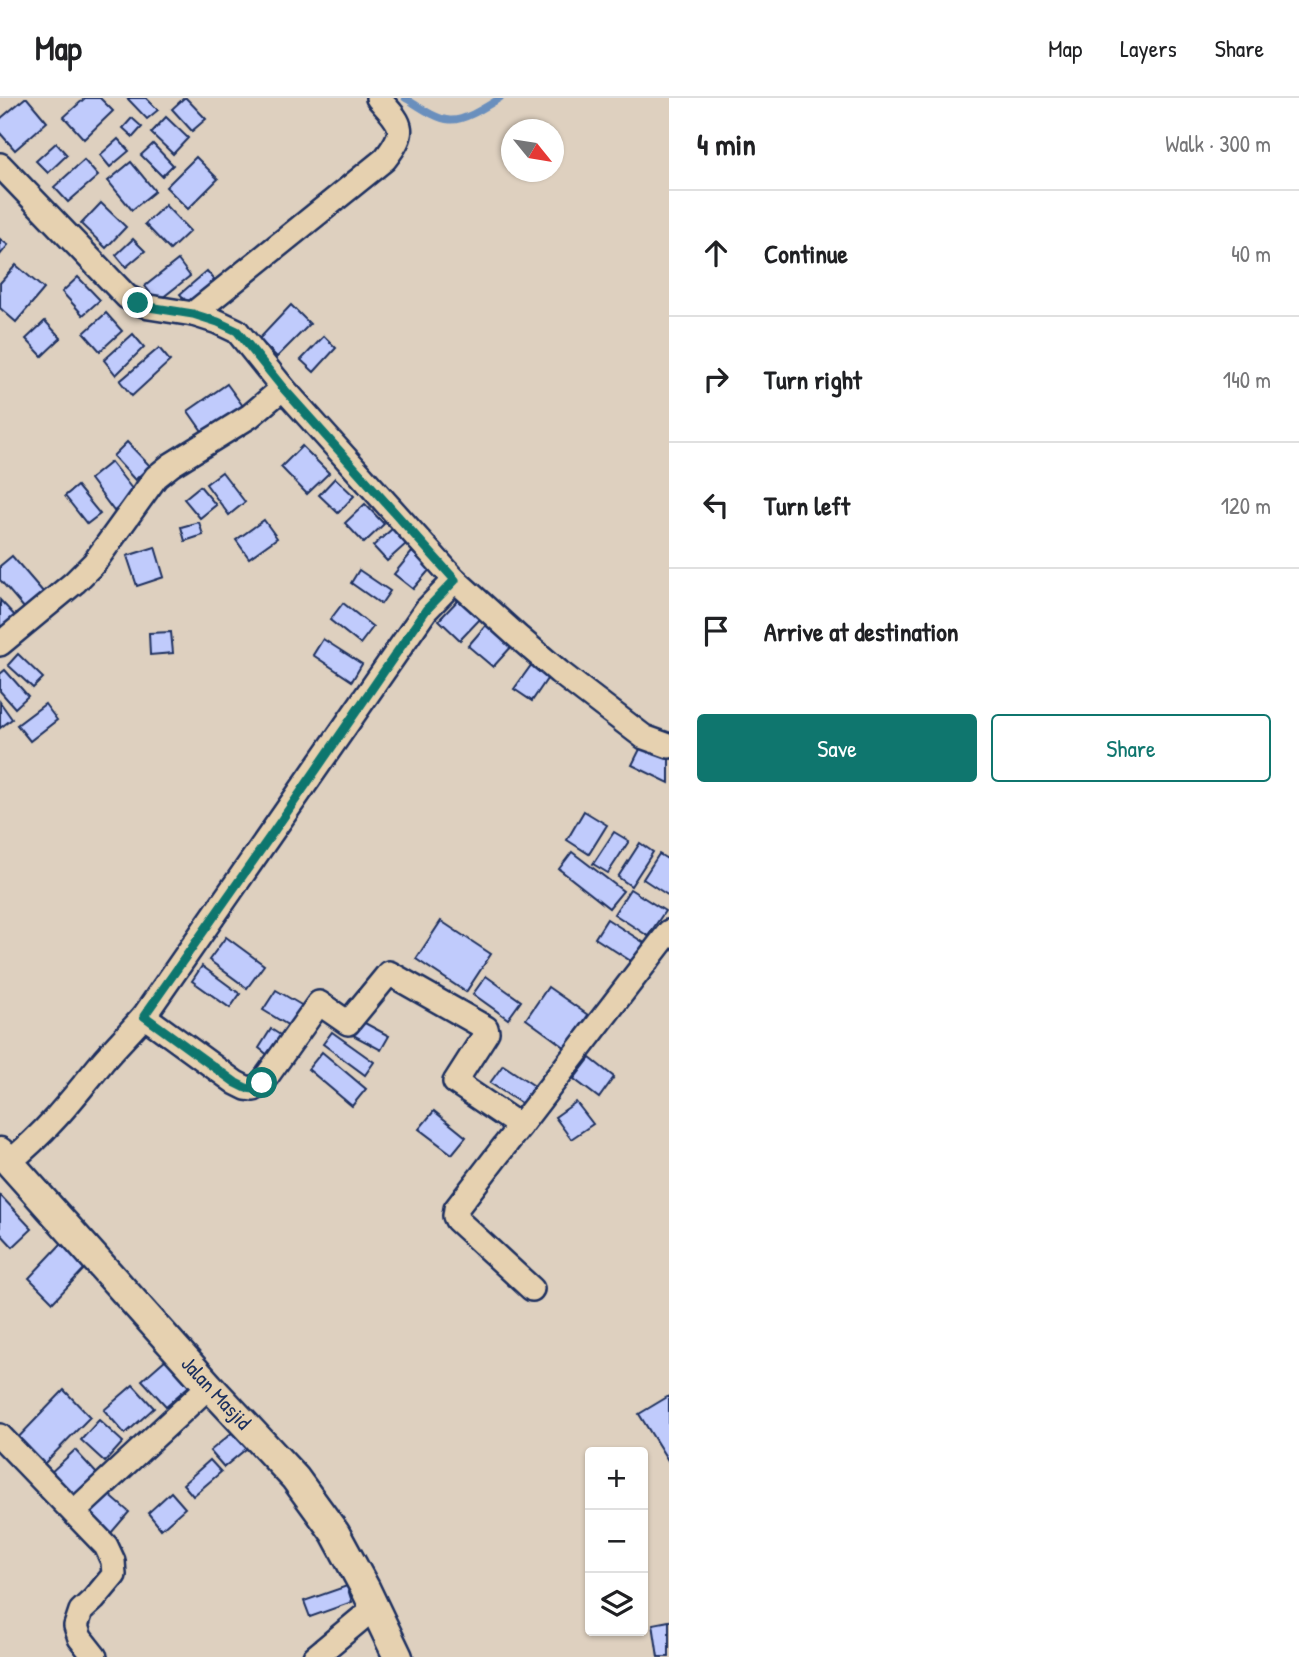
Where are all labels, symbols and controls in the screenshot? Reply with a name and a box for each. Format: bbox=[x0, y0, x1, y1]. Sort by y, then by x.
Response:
text: Map bbox=[35, 26, 82, 70]
text: Map bbox=[1048, 32, 1082, 64]
text: Layers bbox=[1120, 32, 1177, 64]
text: Share bbox=[1215, 32, 1264, 64]
north arrow bbox=[501, 119, 564, 182]
text: 4 min bbox=[697, 124, 756, 164]
text: Walk · 300 m bbox=[1165, 128, 1271, 159]
icon: ahead bbox=[697, 234, 735, 272]
text: Continue bbox=[764, 236, 848, 271]
text: 40 m bbox=[1231, 238, 1271, 269]
route end bbox=[122, 287, 153, 318]
icon: right bbox=[697, 360, 735, 398]
text: Turn right bbox=[764, 362, 862, 397]
text: 140 m bbox=[1223, 364, 1271, 395]
icon: left bbox=[697, 486, 735, 524]
text: Turn left bbox=[764, 488, 850, 523]
text: 120 m bbox=[1221, 490, 1271, 521]
icon: arrive bbox=[697, 612, 735, 650]
text: Arrive at destination bbox=[764, 614, 959, 649]
button: Save bbox=[697, 714, 977, 782]
button: Share bbox=[991, 714, 1271, 782]
route start bbox=[246, 1067, 277, 1098]
street label: Jalan Masjid bbox=[175, 1350, 258, 1436]
map controls bbox=[585, 1447, 648, 1636]
button: + bbox=[585, 1447, 648, 1510]
button: − bbox=[585, 1510, 648, 1573]
button: layers bbox=[585, 1573, 648, 1636]

